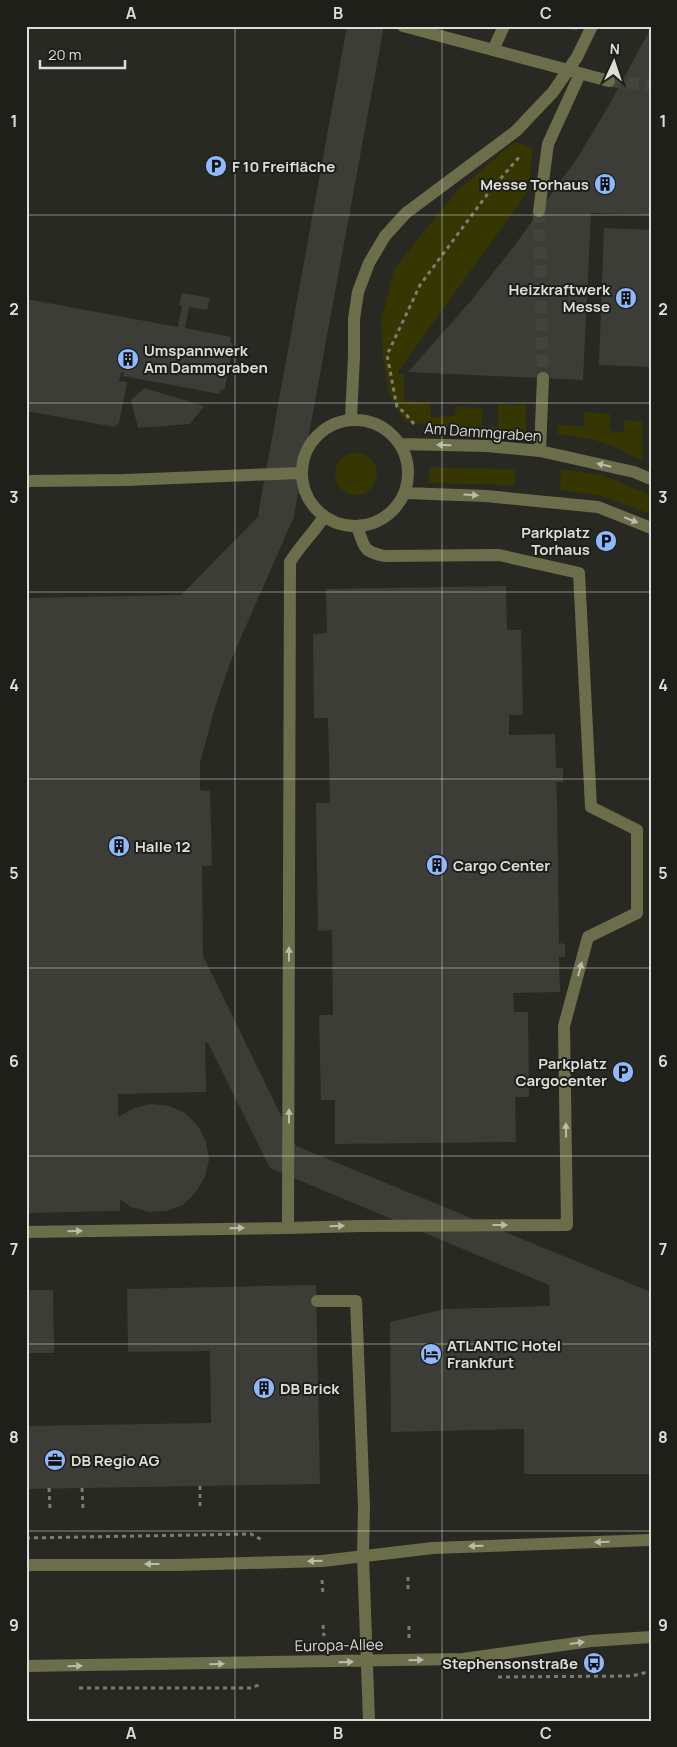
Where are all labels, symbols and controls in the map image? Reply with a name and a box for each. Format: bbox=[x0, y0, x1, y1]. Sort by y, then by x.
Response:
text: A bbox=[126, 2, 137, 24]
text: B bbox=[333, 2, 343, 24]
text: C bbox=[540, 2, 552, 24]
scale bar bbox=[40, 38, 125, 70]
north arrow bbox=[590, 38, 640, 88]
text: N bbox=[609, 39, 620, 58]
text: 20 m bbox=[48, 44, 81, 65]
text: 1 bbox=[10, 110, 18, 132]
text: 1 bbox=[659, 110, 667, 132]
parking icon: F 10 Freifläche bbox=[204, 154, 228, 178]
place label: F 10 Freifläche bbox=[232, 156, 335, 177]
building icon: Messe Torhaus bbox=[593, 172, 617, 196]
place label: Messe Torhaus bbox=[480, 174, 589, 195]
place label: Heizkraftwerk Messe bbox=[508, 279, 611, 317]
building icon: Heizkraftwerk Messe bbox=[614, 286, 638, 310]
text: 2 bbox=[9, 298, 19, 320]
text: 2 bbox=[658, 298, 668, 320]
place label: Umspannwerk Am Dammgraben bbox=[144, 340, 268, 378]
building icon: Umspannwerk Am Dammgraben bbox=[116, 347, 140, 371]
street label: Am Dammgraben bbox=[424, 417, 543, 447]
one-way arrow bbox=[435, 441, 451, 449]
one-way arrow bbox=[597, 461, 612, 469]
text: 3 bbox=[9, 486, 19, 508]
text: 3 bbox=[658, 486, 668, 508]
one-way arrow bbox=[463, 492, 479, 500]
one-way arrow bbox=[623, 516, 638, 524]
place label: Parkplatz Torhaus bbox=[521, 522, 590, 560]
parking icon: Parkplatz Torhaus bbox=[594, 529, 618, 553]
text: 4 bbox=[9, 674, 19, 696]
text: 4 bbox=[658, 674, 668, 696]
building icon: Halle 12 bbox=[107, 834, 131, 858]
place label: Halle 12 bbox=[135, 836, 190, 857]
building icon: Cargo Center bbox=[425, 853, 449, 877]
place label: Cargo Center bbox=[453, 855, 550, 876]
text: 5 bbox=[9, 862, 19, 884]
text: 5 bbox=[658, 862, 668, 884]
one-way arrow bbox=[285, 945, 293, 961]
one-way arrow bbox=[576, 962, 584, 977]
text: 6 bbox=[9, 1050, 19, 1072]
text: 6 bbox=[658, 1050, 668, 1072]
place label: Parkplatz Cargocenter bbox=[515, 1053, 607, 1091]
parking icon: Parkplatz Cargocenter bbox=[611, 1060, 635, 1084]
one-way arrow bbox=[285, 1108, 293, 1124]
one-way arrow bbox=[561, 1122, 569, 1138]
one-way arrow bbox=[492, 1221, 508, 1229]
one-way arrow bbox=[329, 1222, 345, 1230]
one-way arrow bbox=[230, 1224, 246, 1232]
one-way arrow bbox=[67, 1227, 83, 1235]
text: 7 bbox=[10, 1238, 18, 1260]
text: 7 bbox=[659, 1238, 667, 1260]
place label: ATLANTIC Hotel Frankfurt bbox=[447, 1335, 561, 1373]
hotel icon: ATLANTIC Hotel Frankfurt bbox=[419, 1342, 443, 1366]
building icon: DB Brick bbox=[252, 1376, 276, 1400]
place label: DB Brick bbox=[280, 1378, 340, 1399]
text: 8 bbox=[9, 1426, 19, 1448]
text: 8 bbox=[658, 1426, 668, 1448]
office icon: DB Regio AG bbox=[43, 1448, 67, 1472]
place label: DB Regio AG bbox=[71, 1450, 159, 1471]
one-way arrow bbox=[594, 1538, 610, 1546]
one-way arrow bbox=[468, 1542, 484, 1550]
one-way arrow bbox=[306, 1557, 322, 1565]
one-way arrow bbox=[144, 1560, 160, 1568]
text: 9 bbox=[9, 1614, 19, 1636]
text: 9 bbox=[658, 1614, 668, 1636]
street label: Europa-Allee bbox=[294, 1634, 384, 1656]
one-way arrow bbox=[570, 1639, 586, 1647]
bus stop icon: Stephensonstraße bbox=[582, 1651, 606, 1675]
place label: Stephensonstraße bbox=[442, 1653, 578, 1674]
one-way arrow bbox=[408, 1656, 424, 1664]
one-way arrow bbox=[338, 1657, 354, 1665]
one-way arrow bbox=[210, 1659, 226, 1667]
one-way arrow bbox=[67, 1662, 83, 1670]
text: A bbox=[126, 1722, 137, 1744]
text: B bbox=[333, 1722, 343, 1744]
text: C bbox=[540, 1722, 552, 1744]

